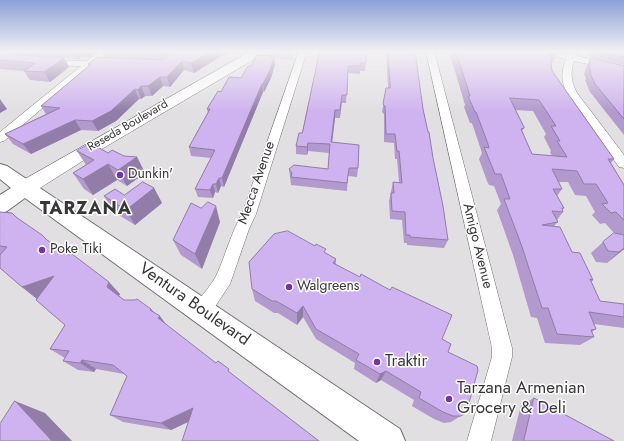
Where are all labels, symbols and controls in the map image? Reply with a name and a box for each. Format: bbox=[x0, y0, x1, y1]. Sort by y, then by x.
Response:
street label: Reseda Boulevard bbox=[85, 97, 171, 155]
street label: Mecca Avenue bbox=[235, 139, 279, 227]
place label: Dunkin' bbox=[128, 167, 173, 183]
marker: Dunkin' bbox=[115, 170, 125, 180]
district label: TARZANA bbox=[40, 199, 132, 221]
street label: Amigo Avenue bbox=[458, 202, 496, 290]
place label: Poke Tiki bbox=[50, 242, 102, 258]
marker: Poke Tiki bbox=[37, 245, 47, 255]
street label: Ventura Boulevard bbox=[135, 259, 253, 351]
place label: Walgreens bbox=[297, 279, 359, 295]
marker: Walgreens bbox=[284, 282, 294, 292]
place label: Traktir bbox=[385, 352, 427, 372]
marker: Traktir bbox=[372, 357, 382, 367]
place label: Tarzana Armenian Grocery & Deli bbox=[457, 379, 585, 419]
marker: Tarzana Armenian Grocery & Deli bbox=[444, 394, 454, 404]

